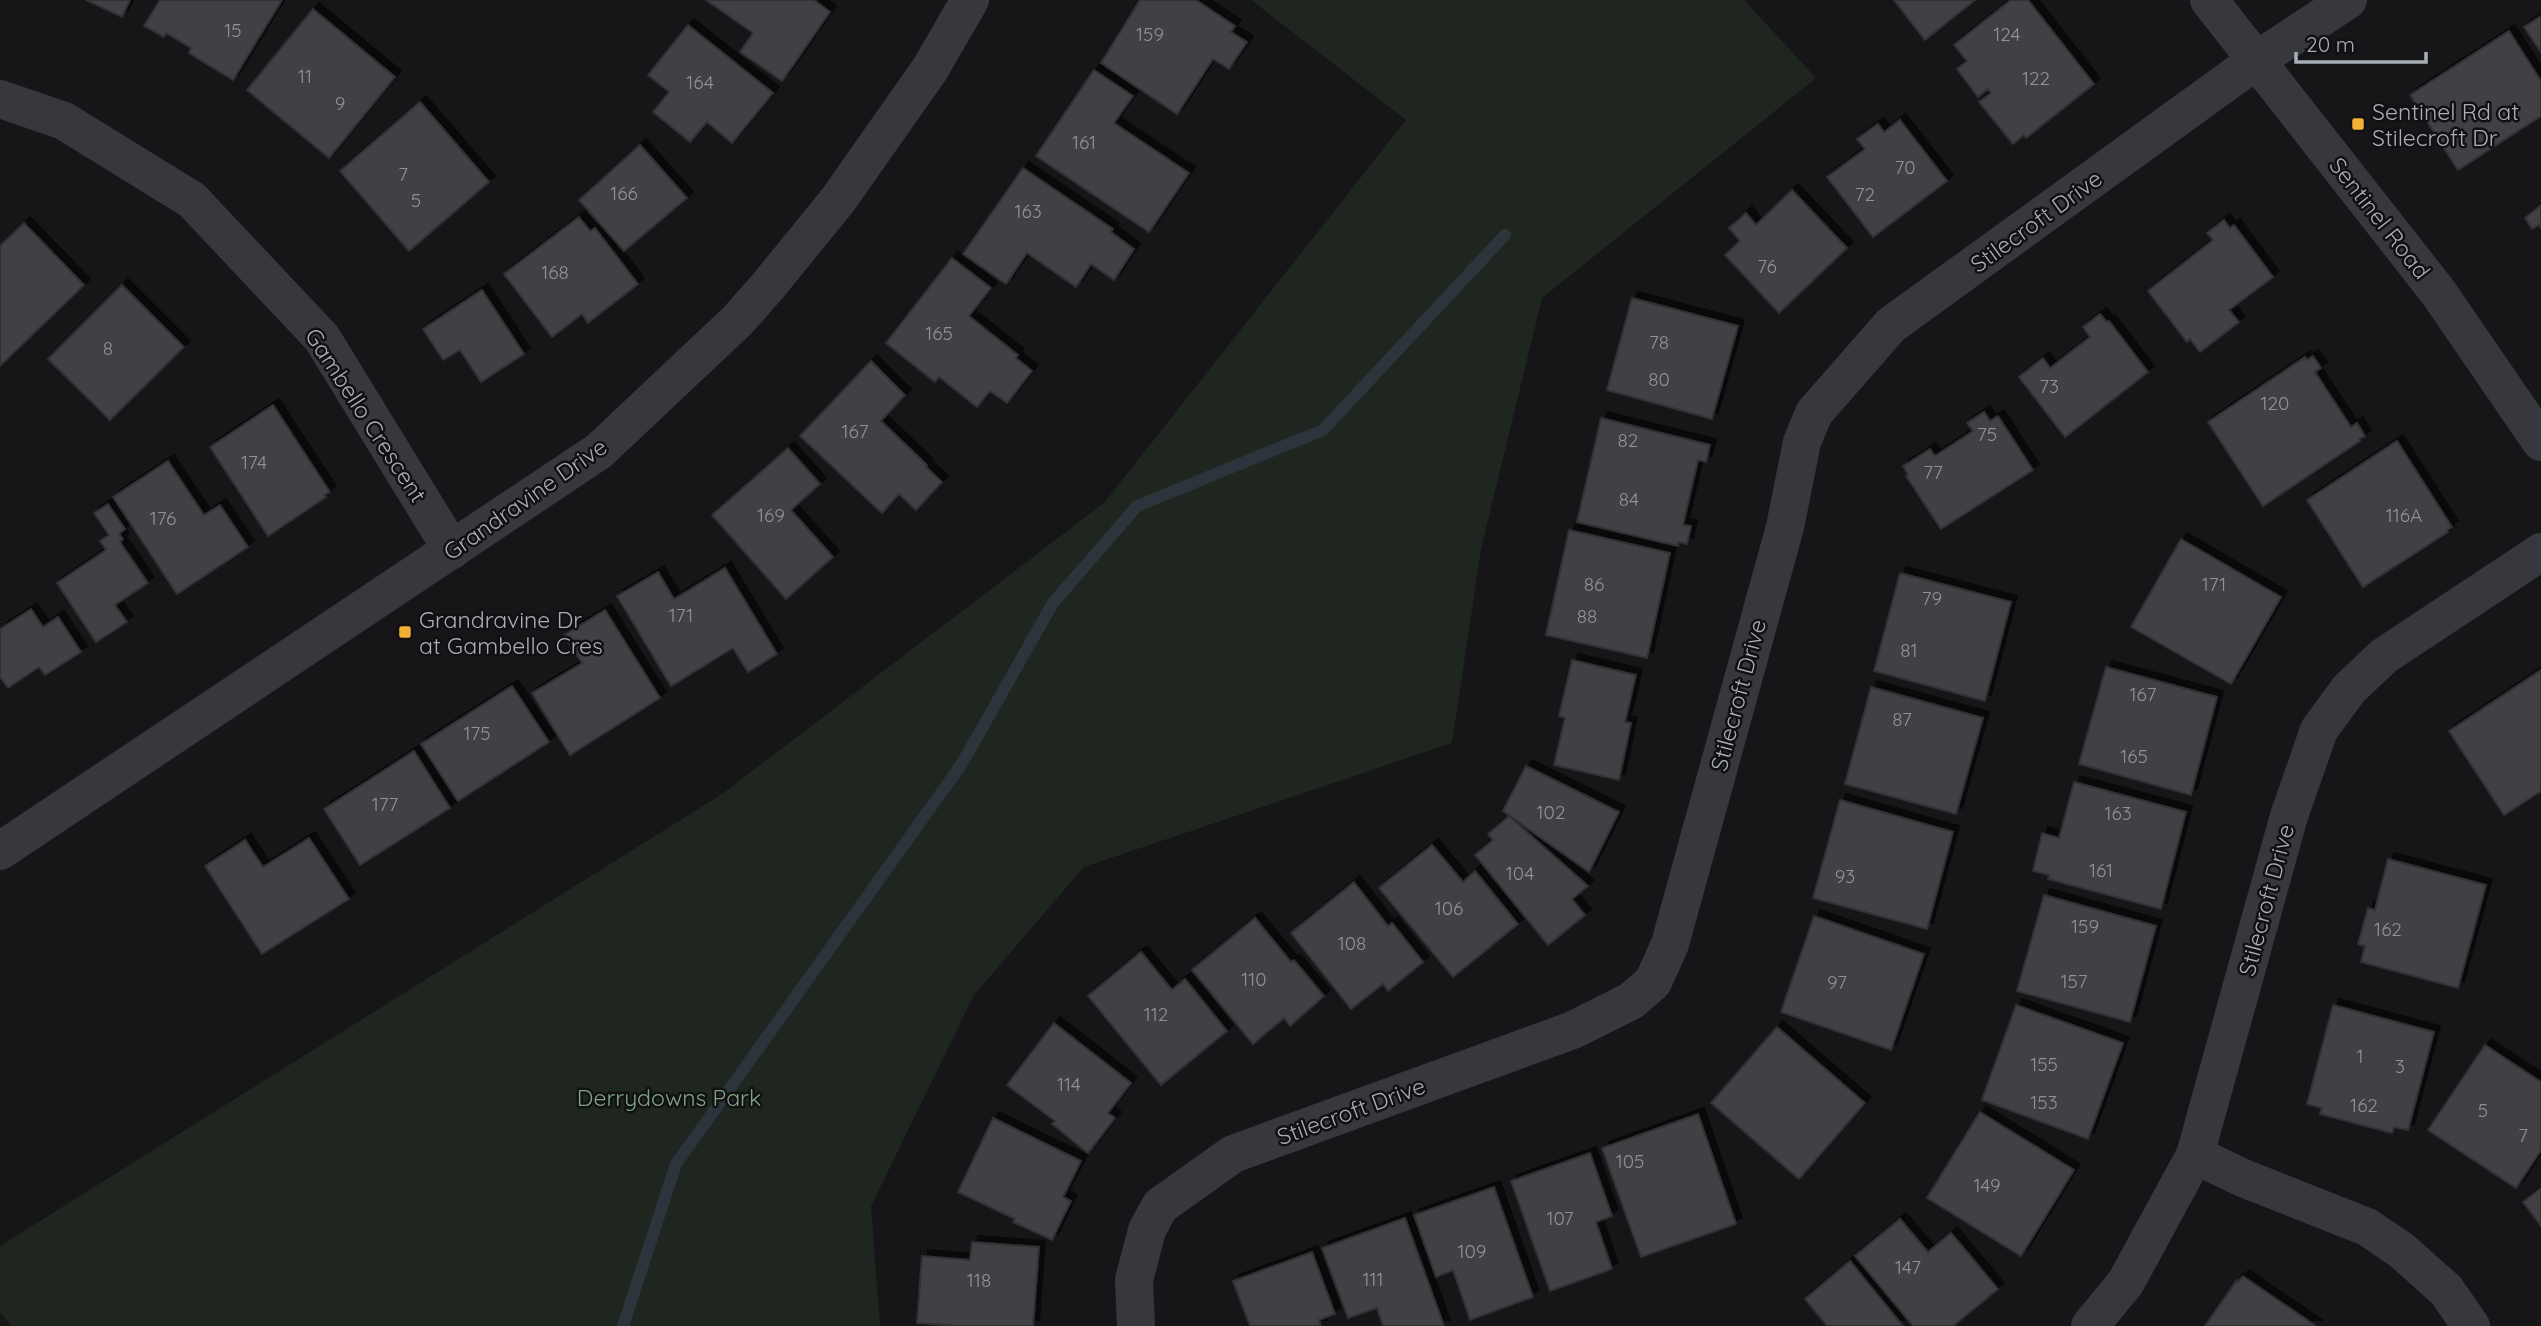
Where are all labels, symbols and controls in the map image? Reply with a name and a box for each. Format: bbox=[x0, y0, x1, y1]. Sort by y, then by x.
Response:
house number: 15 bbox=[224, 18, 242, 42]
scale bar bbox=[2296, 21, 2426, 65]
house number: 159 bbox=[1136, 22, 1164, 46]
house number: 124 bbox=[1993, 22, 2021, 46]
text: 20 m bbox=[2306, 31, 2355, 57]
house number: 11 bbox=[298, 64, 312, 88]
house number: 122 bbox=[2022, 66, 2050, 90]
house number: 164 bbox=[686, 70, 714, 94]
house number: 9 bbox=[335, 91, 345, 115]
place label: Sentinel Rd at Stilecroft Dr bbox=[2372, 97, 2519, 152]
marker: Sentinel Rd at Stilecroft Dr bbox=[2350, 116, 2366, 132]
house number: 161 bbox=[1072, 130, 1096, 154]
street label: Sentinel Road bbox=[2323, 151, 2437, 285]
house number: 70 bbox=[1894, 155, 1916, 179]
house number: 7 bbox=[398, 162, 408, 186]
street label: Stilecroft Drive bbox=[1965, 164, 2107, 278]
house number: 166 bbox=[610, 181, 638, 205]
house number: 72 bbox=[1855, 182, 1875, 206]
house number: 5 bbox=[411, 188, 421, 212]
house number: 163 bbox=[1014, 199, 1042, 223]
house number: 76 bbox=[1757, 254, 1777, 278]
house number: 168 bbox=[541, 260, 569, 284]
house number: 165 bbox=[925, 321, 953, 345]
street label: Gambello Crescent bbox=[299, 322, 433, 508]
house number: 78 bbox=[1649, 330, 1669, 354]
house number: 8 bbox=[103, 336, 113, 360]
house number: 80 bbox=[1648, 367, 1670, 391]
house number: 73 bbox=[2039, 374, 2059, 398]
house number: 120 bbox=[2261, 391, 2289, 415]
house number: 167 bbox=[842, 419, 869, 443]
house number: 75 bbox=[1977, 422, 1997, 446]
house number: 82 bbox=[1618, 428, 1638, 452]
street label: Grandravine Drive bbox=[438, 432, 612, 566]
house number: 174 bbox=[241, 450, 267, 474]
house number: 77 bbox=[1923, 460, 1943, 484]
house number: 84 bbox=[1619, 487, 1639, 511]
house number: 169 bbox=[757, 503, 785, 527]
house number: 116A bbox=[2386, 503, 2422, 527]
house number: 176 bbox=[150, 506, 176, 530]
house number: 86 bbox=[1584, 572, 1604, 596]
house number: 171 bbox=[2202, 572, 2226, 596]
house number: 79 bbox=[1922, 586, 1942, 610]
house number: 171 bbox=[669, 603, 693, 627]
house number: 88 bbox=[1577, 604, 1597, 628]
place label: Grandravine Dr at Gambello Cres bbox=[419, 605, 603, 660]
street label: Stilecroft Drive bbox=[1704, 616, 1772, 774]
marker: Grandravine Dr at Gambello Cres bbox=[397, 624, 413, 640]
house number: 81 bbox=[1900, 638, 1918, 662]
house number: 167 bbox=[2130, 682, 2157, 706]
house number: 87 bbox=[1892, 707, 1912, 731]
house number: 175 bbox=[463, 721, 491, 745]
house number: 165 bbox=[2120, 744, 2148, 768]
house number: 177 bbox=[372, 792, 399, 816]
house number: 102 bbox=[1537, 800, 1565, 824]
house number: 163 bbox=[2104, 801, 2132, 825]
street label: Stilecroft Drive bbox=[2232, 821, 2300, 979]
house number: 161 bbox=[2089, 858, 2113, 882]
house number: 104 bbox=[1506, 861, 1534, 885]
house number: 93 bbox=[1835, 864, 1855, 888]
house number: 106 bbox=[1435, 896, 1463, 920]
house number: 159 bbox=[2071, 914, 2099, 938]
house number: 162 bbox=[2374, 917, 2402, 941]
house number: 108 bbox=[1338, 931, 1366, 955]
house number: 110 bbox=[1241, 967, 1267, 991]
house number: 157 bbox=[2060, 969, 2088, 993]
house number: 97 bbox=[1827, 970, 1847, 994]
house number: 112 bbox=[1144, 1002, 1168, 1026]
house number: 1 bbox=[2356, 1044, 2364, 1068]
house number: 155 bbox=[2030, 1052, 2058, 1076]
house number: 3 bbox=[2395, 1054, 2405, 1078]
street label: Stilecroft Drive bbox=[1273, 1071, 1429, 1151]
house number: 114 bbox=[1057, 1072, 1081, 1096]
park label: Derrydowns Park bbox=[577, 1083, 761, 1112]
house number: 153 bbox=[2030, 1090, 2058, 1114]
house number: 162 bbox=[2350, 1093, 2378, 1117]
house number: 5 bbox=[2478, 1098, 2488, 1122]
house number: 7 bbox=[2518, 1123, 2528, 1147]
house number: 105 bbox=[1616, 1149, 1644, 1173]
house number: 149 bbox=[1974, 1173, 2000, 1197]
house number: 107 bbox=[1546, 1206, 1574, 1230]
house number: 109 bbox=[1458, 1239, 1486, 1263]
house number: 147 bbox=[1895, 1255, 1921, 1279]
house number: 111 bbox=[1362, 1267, 1384, 1291]
house number: 118 bbox=[967, 1268, 991, 1292]

